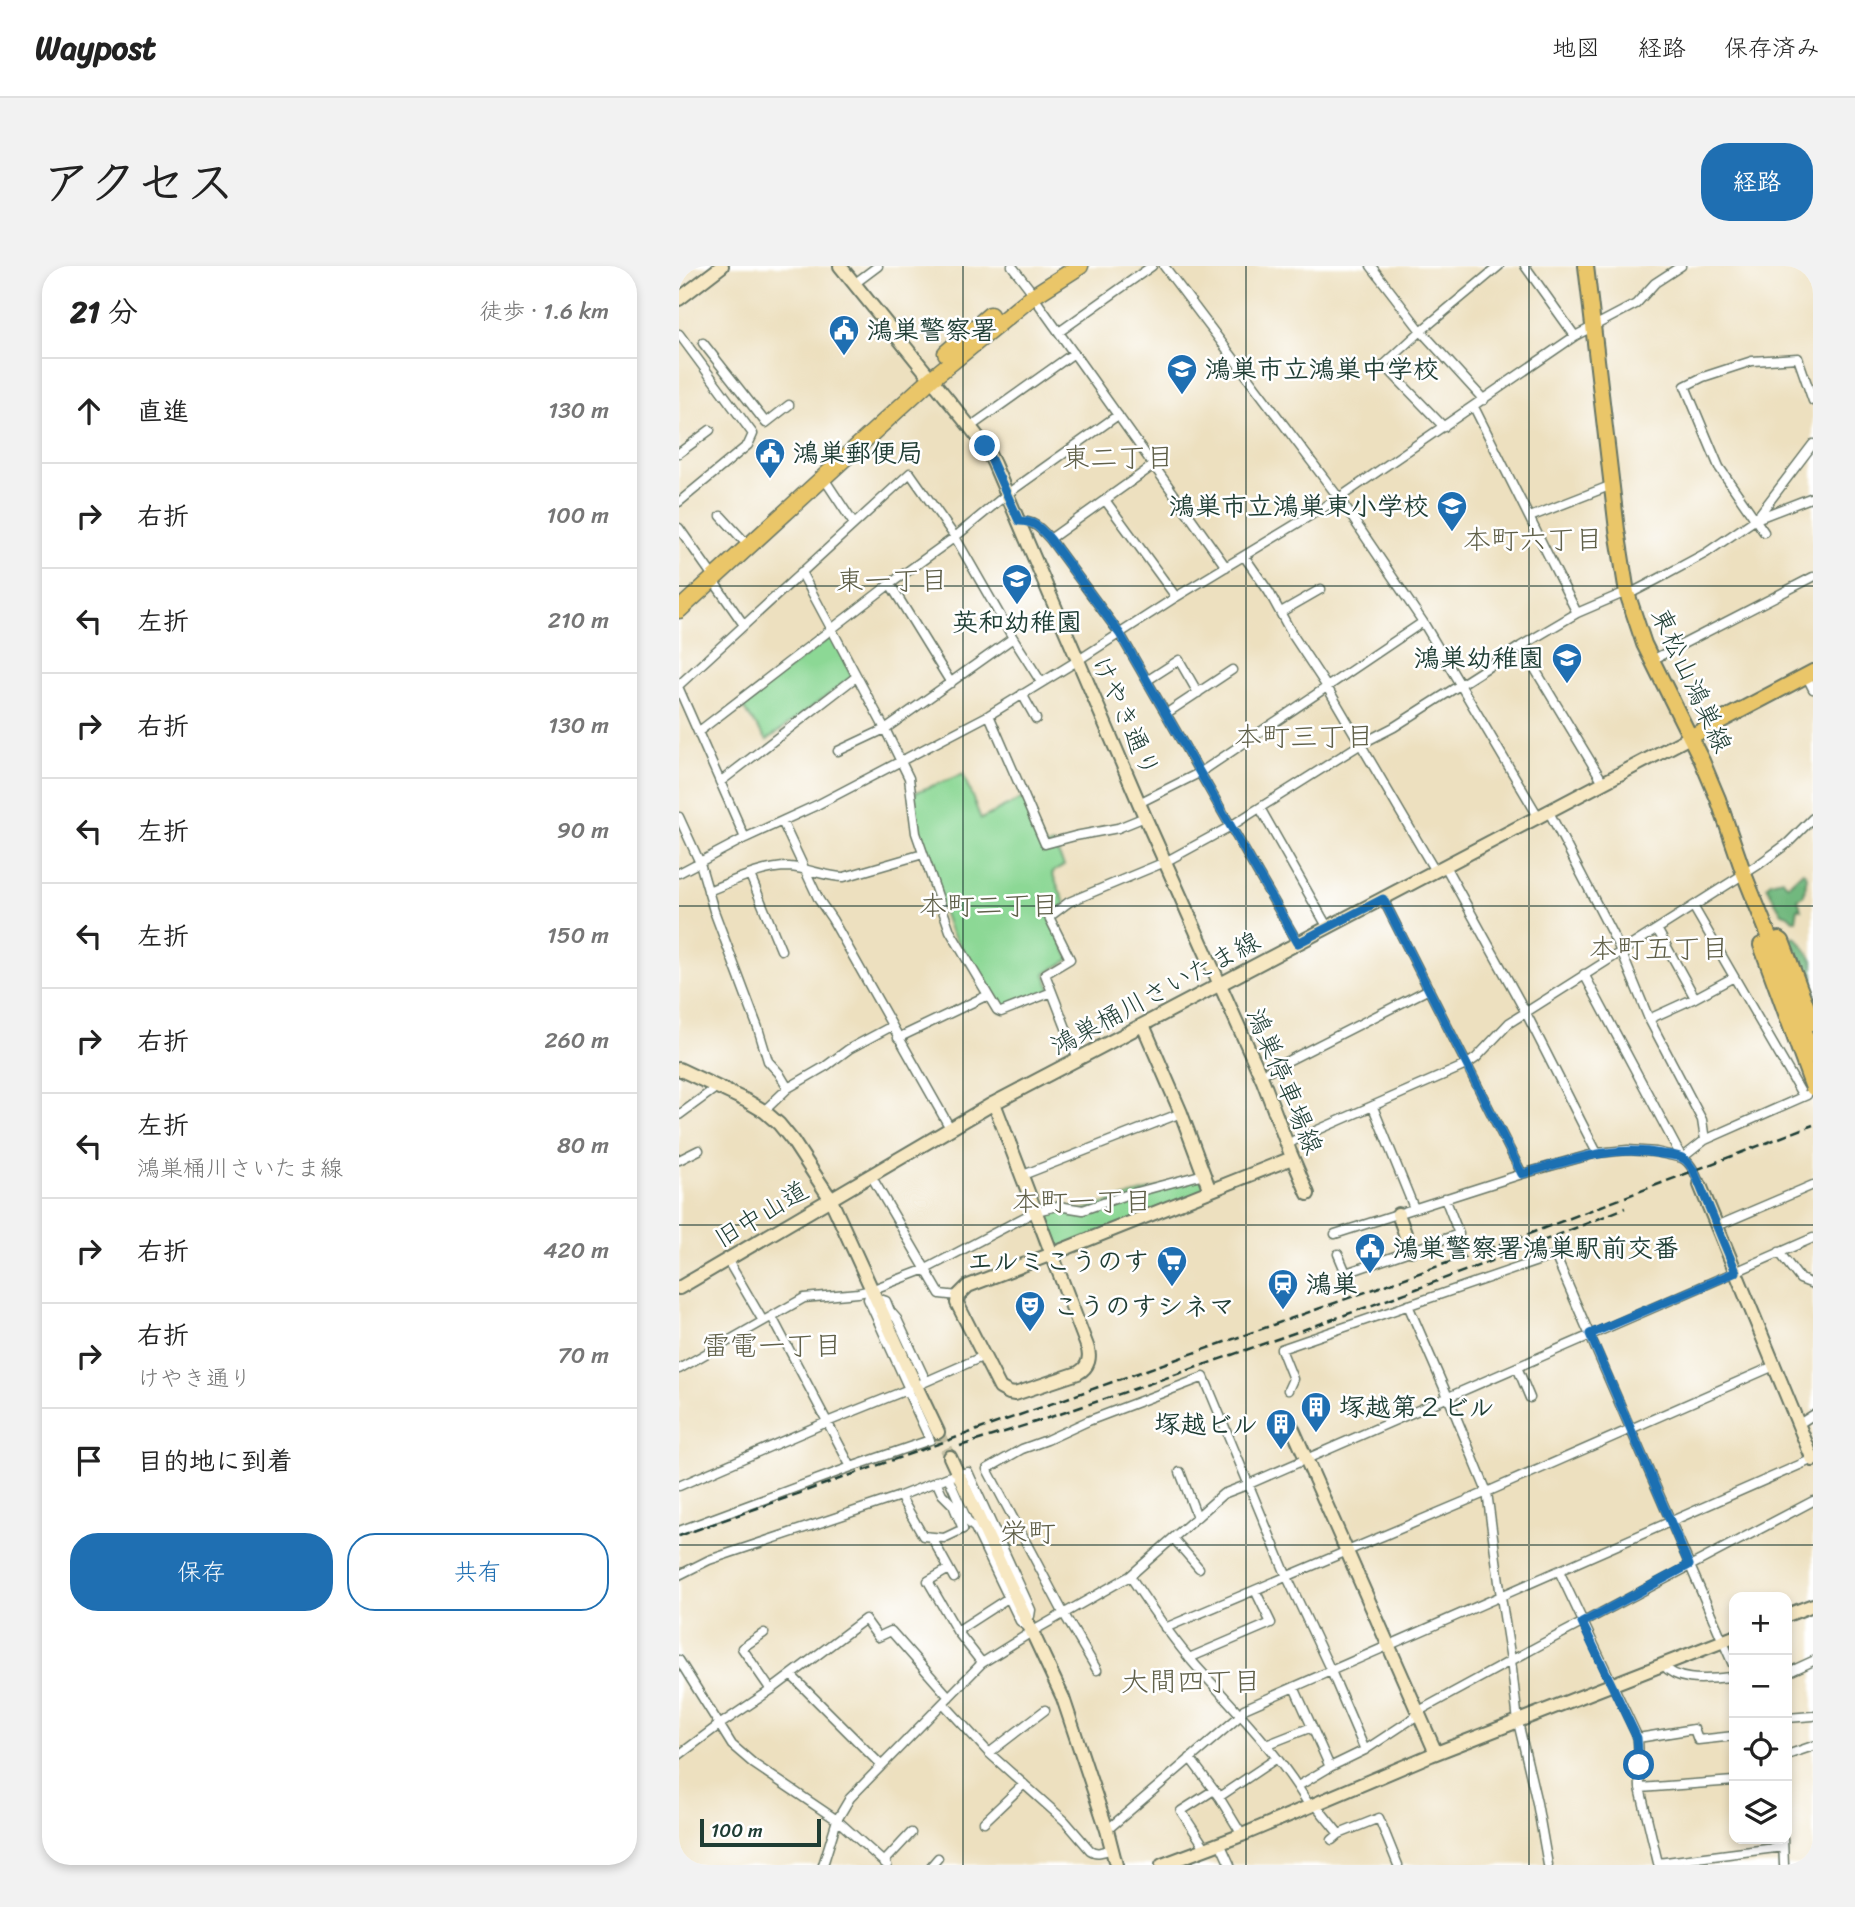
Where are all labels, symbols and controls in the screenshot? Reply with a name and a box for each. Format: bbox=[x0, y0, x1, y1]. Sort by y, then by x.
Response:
text: Waypost bbox=[35, 19, 156, 77]
text: 地図 bbox=[1552, 27, 1600, 69]
text: 経路 bbox=[1638, 27, 1686, 69]
text: 保存済み bbox=[1724, 27, 1820, 69]
text: アクセス bbox=[42, 139, 235, 226]
button: 経路 bbox=[1701, 143, 1813, 221]
text: 21 分 bbox=[70, 285, 138, 339]
text: 徒歩 · 1.6 km bbox=[479, 291, 609, 332]
place label: 鴻巣警察署 bbox=[867, 307, 997, 353]
public building icon: 鴻巣警察署 bbox=[827, 313, 861, 357]
place label: 鴻巣市立鴻巣中学校 bbox=[1205, 346, 1439, 392]
school or university icon: 鴻巣市立鴻巣中学校 bbox=[1165, 352, 1199, 396]
text: 直進 bbox=[137, 388, 189, 434]
text: 130 m bbox=[548, 390, 609, 431]
icon: ahead bbox=[70, 392, 108, 430]
place label: 鴻巣郵便局 bbox=[793, 430, 923, 476]
route end bbox=[969, 430, 1000, 461]
district label: 東二丁目 bbox=[1062, 433, 1174, 482]
public building icon: 鴻巣郵便局 bbox=[753, 436, 787, 480]
place label: 鴻巣市立鴻巣東小学校 bbox=[1169, 483, 1429, 529]
school or university icon: 鴻巣市立鴻巣東小学校 bbox=[1435, 489, 1469, 533]
text: 右折 bbox=[137, 493, 189, 539]
text: 100 m bbox=[546, 495, 609, 536]
icon: right bbox=[70, 497, 108, 535]
district label: 本町六丁目 bbox=[1463, 515, 1603, 564]
district label: 東一丁目 bbox=[836, 556, 948, 605]
school or university icon: 英和幼稚園 bbox=[1000, 562, 1034, 606]
text: 左折 bbox=[137, 598, 189, 644]
place label: 英和幼稚園 bbox=[952, 599, 1082, 645]
text: 210 m bbox=[548, 600, 609, 641]
street label: 東松山鴻巣線 bbox=[1638, 600, 1746, 760]
icon: left bbox=[70, 602, 108, 640]
place label: 鴻巣幼稚園 bbox=[1414, 635, 1544, 681]
school or university icon: 鴻巣幼稚園 bbox=[1550, 641, 1584, 685]
street label: けやき通り bbox=[1079, 647, 1173, 785]
text: 右折 bbox=[137, 703, 189, 749]
text: 130 m bbox=[548, 705, 609, 746]
icon: right bbox=[70, 707, 108, 745]
district label: 本町三丁目 bbox=[1234, 712, 1374, 761]
text: 左折 bbox=[137, 808, 189, 854]
text: 90 m bbox=[557, 810, 609, 851]
icon: left bbox=[70, 812, 108, 850]
district label: 本町二丁目 bbox=[919, 881, 1059, 930]
text: 左折 bbox=[137, 913, 189, 959]
text: 150 m bbox=[547, 915, 609, 956]
icon: left bbox=[70, 917, 108, 955]
street label: 鴻巣桶川さいたま線 bbox=[1041, 918, 1269, 1068]
district label: 本町五丁目 bbox=[1589, 924, 1729, 973]
street label: 鴻巣停車場線 bbox=[1233, 1000, 1337, 1162]
text: 右折 bbox=[137, 1018, 189, 1064]
text: 260 m bbox=[544, 1020, 609, 1061]
icon: right bbox=[70, 1022, 108, 1060]
text: 左折 bbox=[137, 1102, 189, 1148]
text: 80 m bbox=[557, 1125, 609, 1166]
icon: left bbox=[70, 1127, 108, 1165]
text: 鴻巣桶川さいたま線 bbox=[137, 1148, 343, 1189]
street label: 旧中山道 bbox=[705, 1167, 817, 1261]
district label: 本町一丁目 bbox=[1012, 1177, 1152, 1226]
place label: 鴻巣警察署鴻巣駅前交番 bbox=[1393, 1225, 1679, 1271]
text: 右折 bbox=[137, 1228, 189, 1274]
text: 420 m bbox=[543, 1230, 609, 1271]
public building icon: 鴻巣警察署鴻巣駅前交番 bbox=[1353, 1231, 1387, 1275]
icon: right bbox=[70, 1232, 108, 1270]
place label: エルミこうのす bbox=[967, 1238, 1149, 1284]
supermarket icon: エルミこうのす bbox=[1155, 1244, 1189, 1288]
place label: 鴻巣 bbox=[1306, 1261, 1358, 1307]
station icon: 鴻巣 bbox=[1266, 1267, 1300, 1311]
place label: こうのすシネマ bbox=[1053, 1283, 1235, 1329]
theatre icon: こうのすシネマ bbox=[1013, 1289, 1047, 1333]
text: 右折 bbox=[137, 1312, 189, 1358]
district label: 雷電一丁目 bbox=[702, 1321, 842, 1370]
text: 70 m bbox=[558, 1335, 609, 1376]
icon: right bbox=[70, 1337, 108, 1375]
text: けやき通り bbox=[137, 1358, 252, 1399]
place label: 塚越第２ビル bbox=[1339, 1384, 1494, 1430]
building icon: 塚越第２ビル bbox=[1299, 1390, 1333, 1434]
place label: 塚越ビル bbox=[1155, 1401, 1258, 1447]
building icon: 塚越ビル bbox=[1264, 1407, 1298, 1451]
text: 目的地に到着 bbox=[137, 1438, 293, 1484]
icon: arrive bbox=[70, 1442, 108, 1480]
district label: 栄町 bbox=[1000, 1508, 1056, 1557]
button: 保存 bbox=[70, 1533, 333, 1611]
button: 共有 bbox=[347, 1533, 609, 1611]
map controls bbox=[1729, 1592, 1792, 1844]
button: + bbox=[1729, 1592, 1792, 1655]
button: − bbox=[1729, 1655, 1792, 1718]
district label: 大間四丁目 bbox=[1121, 1657, 1261, 1706]
button: locate bbox=[1729, 1718, 1792, 1781]
route start bbox=[1623, 1749, 1654, 1780]
button: layers bbox=[1729, 1781, 1792, 1844]
text: 100 m bbox=[711, 1814, 763, 1847]
scale bar bbox=[700, 1816, 821, 1848]

